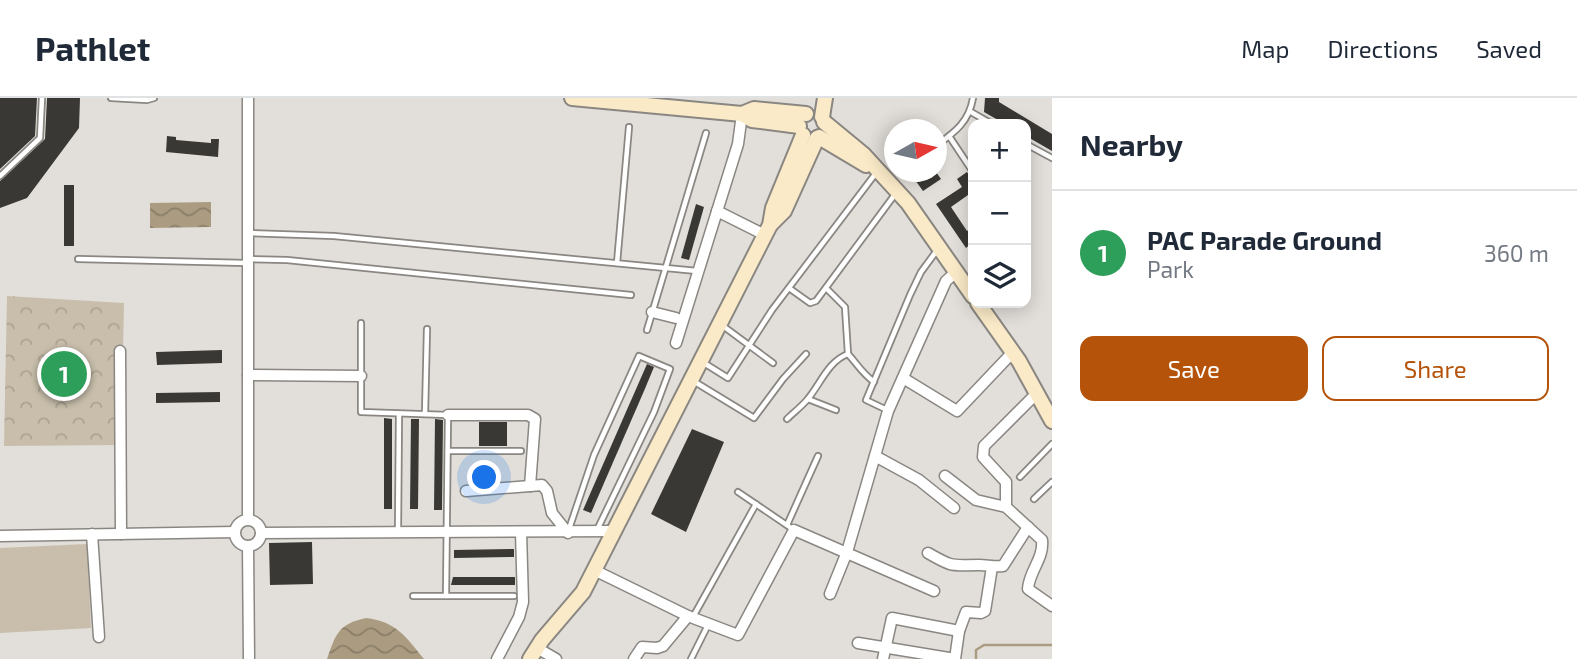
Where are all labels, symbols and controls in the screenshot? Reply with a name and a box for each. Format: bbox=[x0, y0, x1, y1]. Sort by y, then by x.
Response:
text: Pathlet bbox=[35, 28, 150, 68]
text: Map bbox=[1241, 34, 1289, 63]
text: Directions bbox=[1327, 34, 1438, 63]
text: Saved bbox=[1476, 34, 1542, 63]
north arrow bbox=[884, 119, 947, 182]
map controls bbox=[968, 119, 1031, 308]
button: + bbox=[968, 119, 1031, 182]
text: Nearby bbox=[1080, 126, 1183, 162]
button: − bbox=[968, 182, 1031, 245]
text: PAC Parade Ground bbox=[1147, 224, 1382, 255]
text: 1 bbox=[1098, 239, 1108, 267]
text: 360 m bbox=[1484, 239, 1549, 267]
button: layers bbox=[968, 245, 1031, 308]
text: Park bbox=[1147, 255, 1194, 283]
button: Save bbox=[1080, 336, 1308, 401]
button: Share bbox=[1322, 336, 1549, 401]
pin: 1 bbox=[41, 348, 87, 400]
your location bbox=[467, 460, 501, 494]

